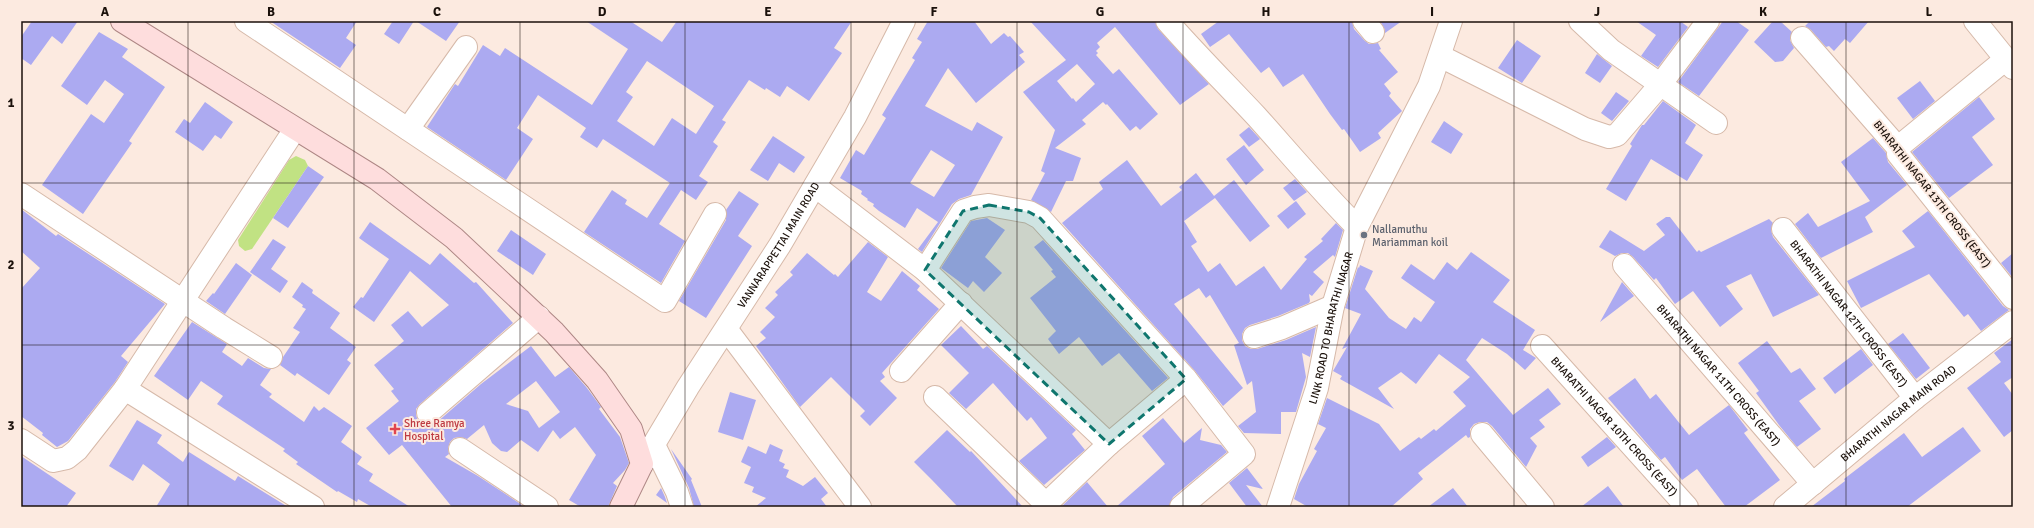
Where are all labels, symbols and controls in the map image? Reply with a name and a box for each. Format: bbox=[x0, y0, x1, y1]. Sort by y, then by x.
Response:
text: A bbox=[101, 4, 110, 20]
text: B bbox=[267, 4, 275, 20]
text: C bbox=[433, 4, 441, 20]
text: D bbox=[598, 4, 607, 20]
text: E bbox=[764, 4, 772, 20]
text: F bbox=[931, 4, 938, 20]
text: G bbox=[1096, 4, 1104, 20]
text: H bbox=[1262, 4, 1270, 20]
text: I bbox=[1430, 4, 1434, 20]
text: J bbox=[1594, 4, 1600, 20]
text: K bbox=[1759, 4, 1767, 20]
text: L bbox=[1926, 4, 1933, 20]
text: 1 bbox=[7, 95, 15, 111]
street label: BHARATHI NAGAR 13TH CROSS (EAST) bbox=[1871, 118, 1993, 270]
street label: VANNARAPPETTAI MAIN ROAD bbox=[735, 180, 822, 310]
place label: Nallamuthu Mariamman koil bbox=[1372, 223, 1448, 249]
marker: Nallamuthu Mariamman koil bbox=[1359, 230, 1369, 240]
street label: BHARATHI NAGAR 12TH CROSS (EAST) bbox=[1788, 237, 1910, 389]
street label: LINK ROAD TO BHARATHI NAGAR bbox=[1306, 250, 1356, 406]
text: 2 bbox=[7, 257, 15, 273]
street label: BHARATHI NAGAR 11TH CROSS (EAST) bbox=[1654, 301, 1783, 448]
street label: BHARATHI NAGAR 10TH CROSS (EAST) bbox=[1548, 354, 1680, 498]
street label: BHARATHI NAGAR MAIN ROAD bbox=[1838, 362, 1958, 464]
place label: Shree Ramya Hospital bbox=[404, 417, 465, 443]
text: 3 bbox=[7, 418, 15, 434]
marker: Shree Ramya Hospital bbox=[389, 423, 401, 435]

